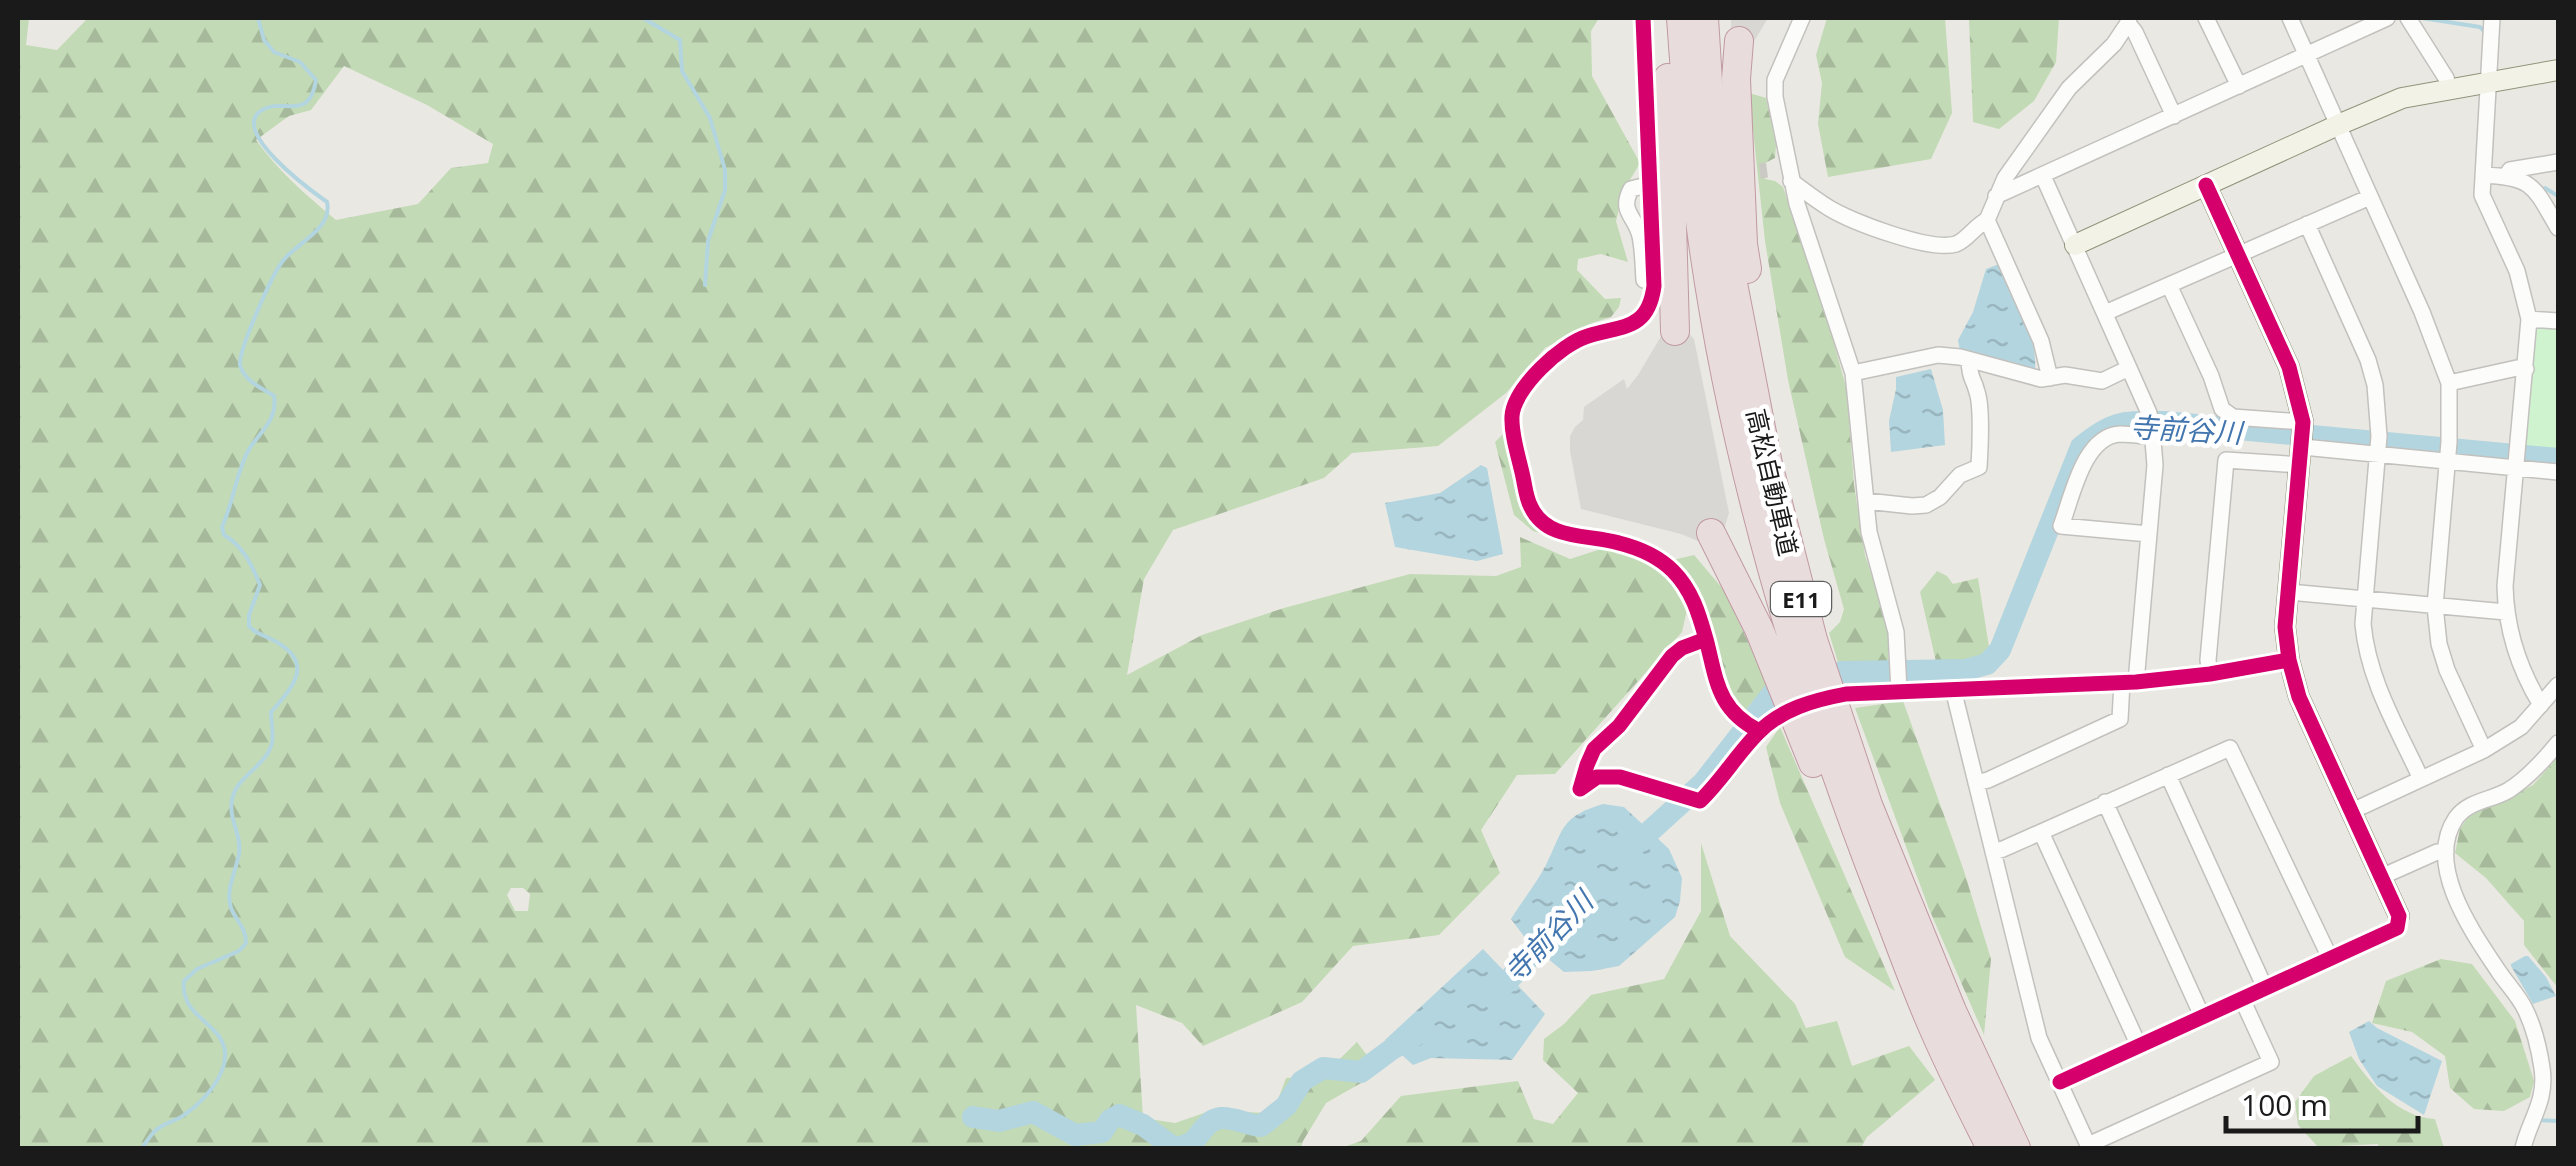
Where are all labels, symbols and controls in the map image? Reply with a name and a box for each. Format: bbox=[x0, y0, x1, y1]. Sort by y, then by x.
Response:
street label: 高松自動車道 bbox=[1740, 405, 1806, 559]
water label: 寺前谷川 bbox=[2129, 407, 2246, 451]
road number: E11 bbox=[1771, 582, 1831, 616]
water label: 寺前谷川 bbox=[1495, 880, 1603, 989]
scale bar bbox=[2226, 1071, 2418, 1133]
text: 100 m bbox=[2241, 1084, 2328, 1125]

